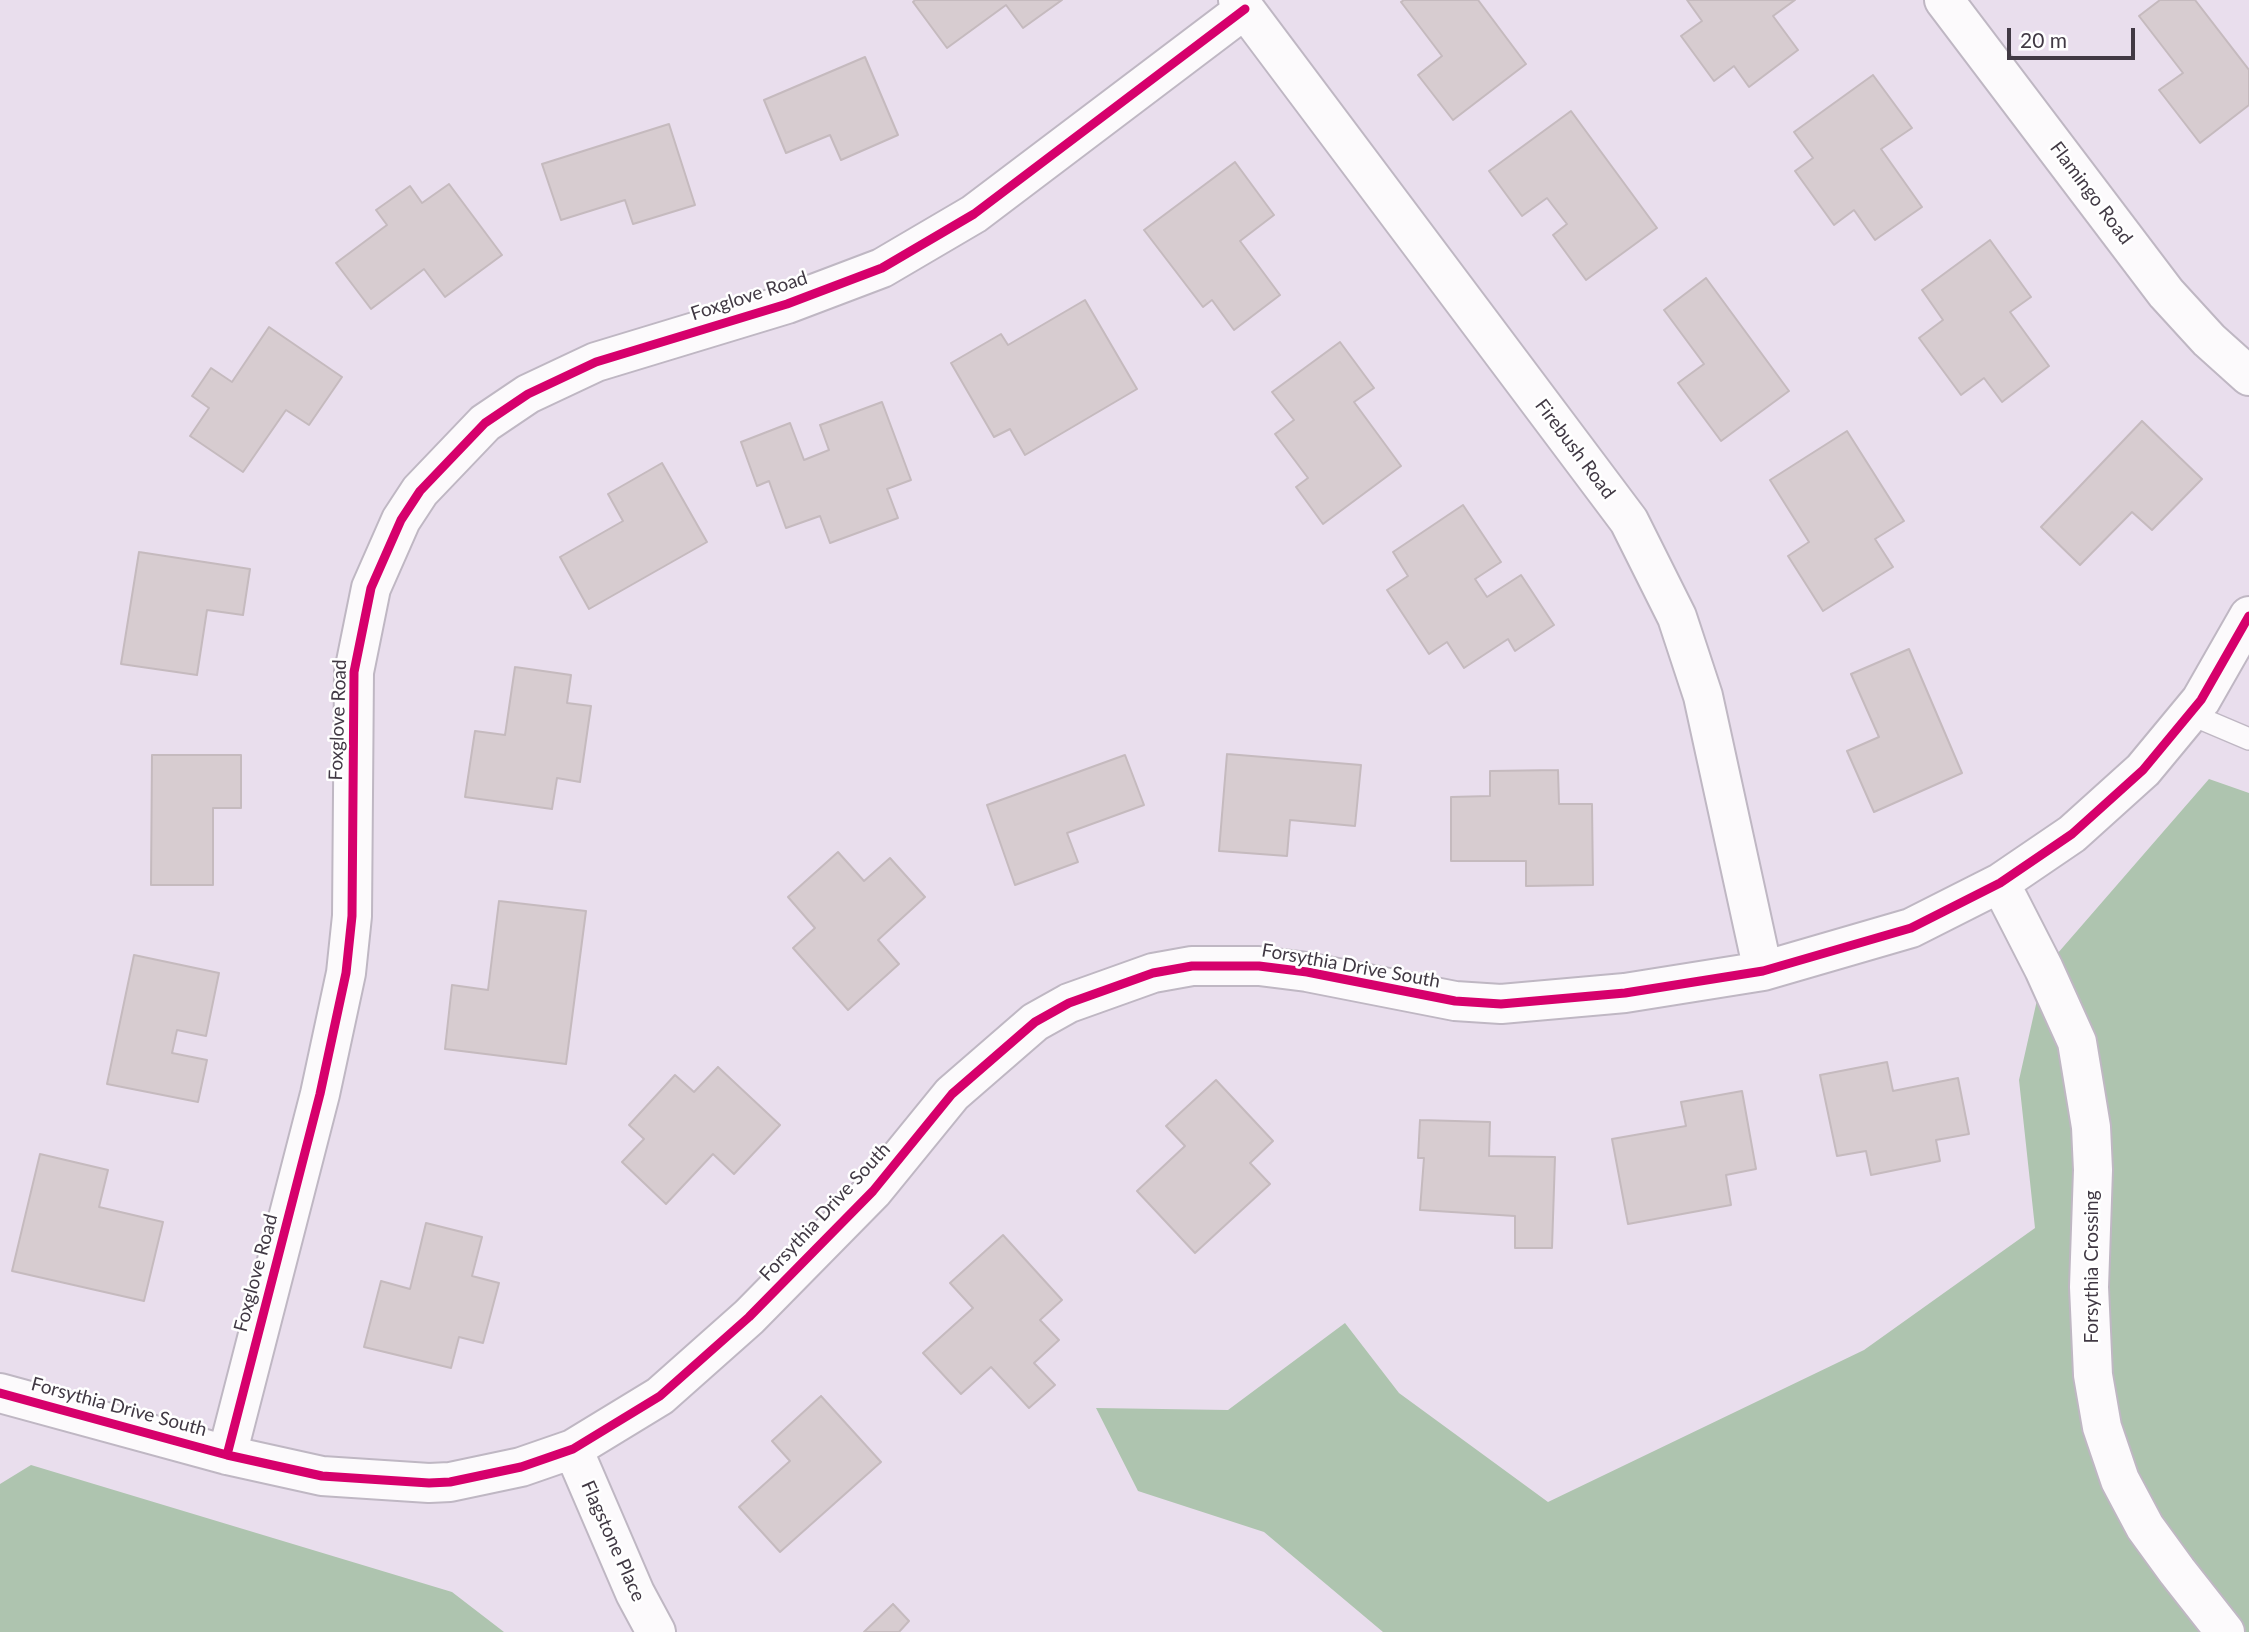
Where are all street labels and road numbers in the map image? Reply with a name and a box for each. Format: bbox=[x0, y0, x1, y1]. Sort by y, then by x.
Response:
street label: Flamingo Road bbox=[2045, 137, 2137, 249]
street label: Foxglove Road bbox=[688, 266, 810, 326]
street label: Firebush Road bbox=[1530, 395, 1620, 503]
street label: Foxglove Road bbox=[324, 659, 352, 781]
street label: Forsythia Drive South bbox=[1260, 939, 1442, 993]
street label: Forsythia Drive South bbox=[755, 1138, 895, 1286]
street label: Forsythia Crossing bbox=[2081, 1190, 2103, 1344]
street label: Foxglove Road bbox=[229, 1212, 283, 1334]
street label: Forsythia Drive South bbox=[29, 1373, 209, 1441]
street label: Flagstone Place bbox=[576, 1477, 650, 1605]

